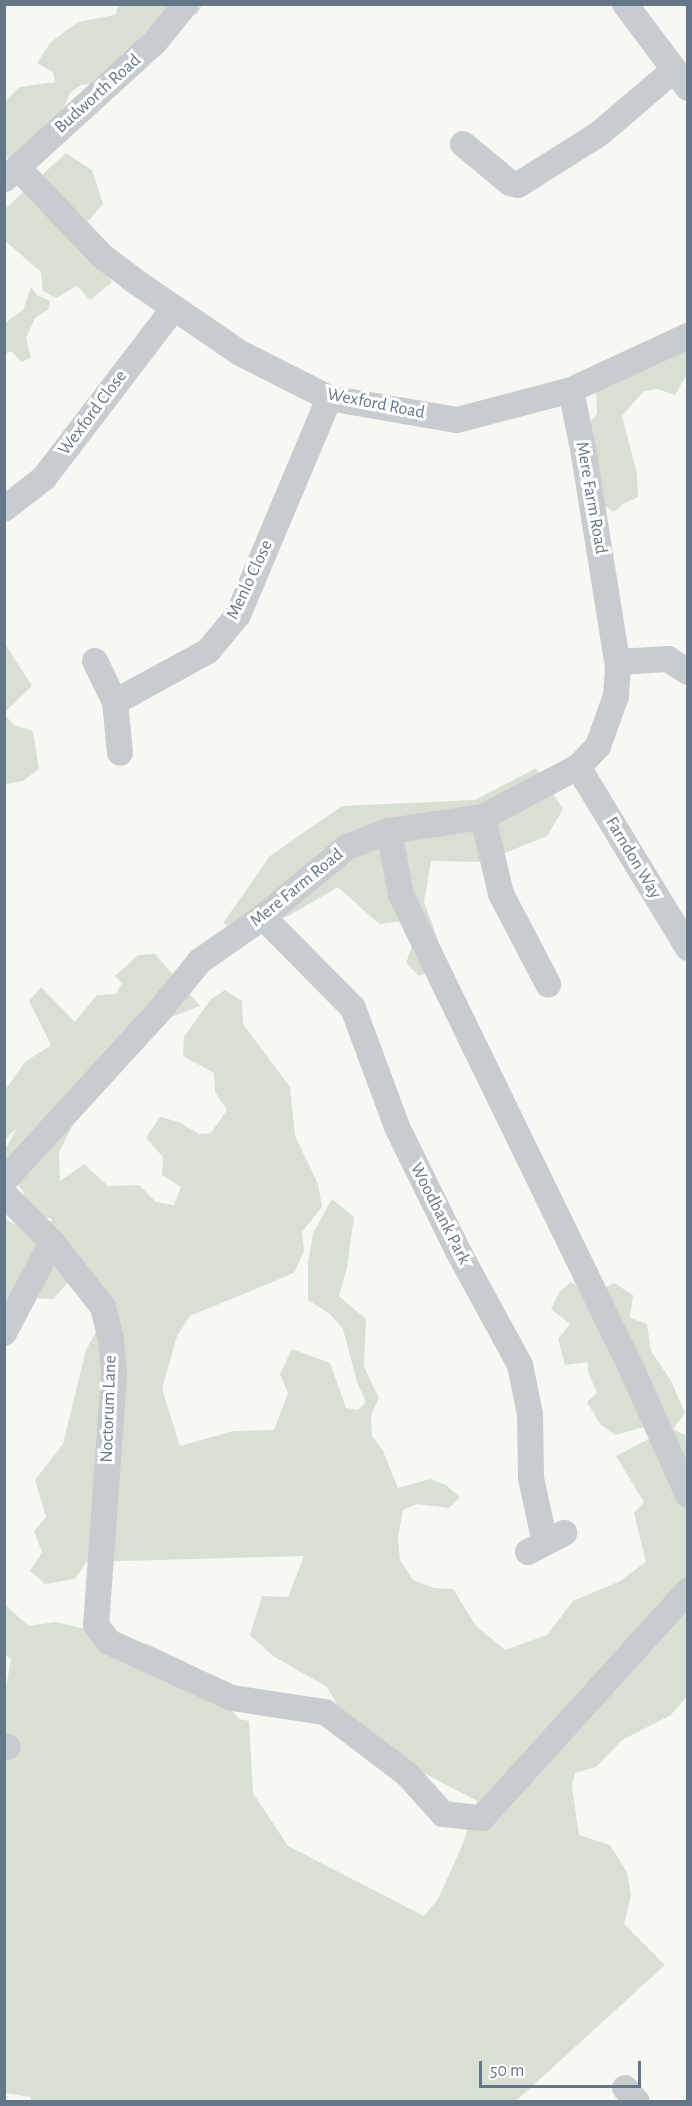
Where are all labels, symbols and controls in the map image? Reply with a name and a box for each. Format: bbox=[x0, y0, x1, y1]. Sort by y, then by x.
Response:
street label: Budworth Road bbox=[51, 50, 145, 138]
street label: Wexford Close bbox=[54, 366, 132, 460]
street label: Wexford Road bbox=[325, 384, 427, 424]
street label: Mere Farm Road bbox=[570, 440, 612, 556]
street label: Menlo Close bbox=[222, 537, 278, 623]
street label: Farndon Way bbox=[600, 813, 666, 903]
street label: Mere Farm Road bbox=[246, 844, 348, 932]
street label: Woodbank Park bbox=[405, 1160, 475, 1268]
street label: Noctorum Lane bbox=[96, 1355, 122, 1463]
scale bar bbox=[482, 2049, 644, 2087]
text: 50 m bbox=[490, 2062, 524, 2080]

